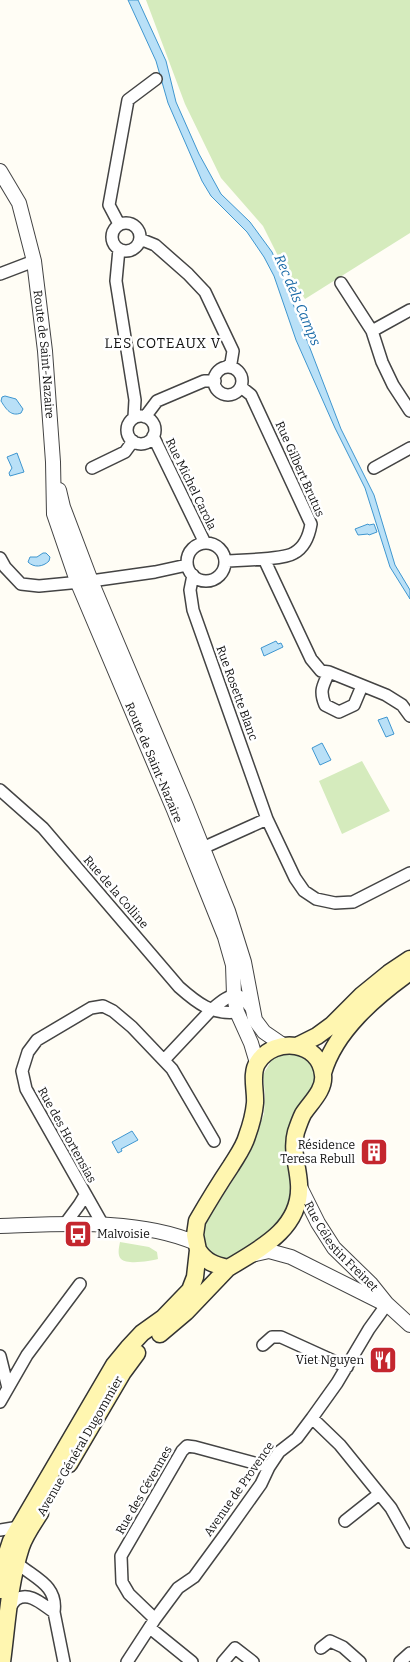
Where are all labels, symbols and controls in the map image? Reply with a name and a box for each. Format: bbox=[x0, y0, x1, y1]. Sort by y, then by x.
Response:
water label: Rec dels Camps bbox=[271, 252, 325, 349]
street label: Route de Saint-Nazaire bbox=[31, 289, 57, 419]
district label: LES COTEAUX V bbox=[105, 335, 221, 352]
street label: Rue Gilbert Brutus bbox=[273, 419, 327, 519]
street label: Rue Michel Carola bbox=[163, 436, 219, 532]
street label: Rue Rosette Blanc bbox=[213, 644, 261, 742]
street label: Route de Saint-Nazaire bbox=[122, 700, 185, 825]
street label: Rue de la Colline bbox=[81, 853, 151, 931]
street label: Rue des Hortensias bbox=[35, 1085, 99, 1186]
building icon: Résidence Teresa Rebull bbox=[359, 1137, 389, 1167]
place label: Résidence Teresa Rebull bbox=[280, 1138, 356, 1166]
street label: Rue Célestin Freinet bbox=[301, 1199, 381, 1295]
bus stop icon: Malvoisie bbox=[63, 1219, 93, 1249]
place label: Malvoisie bbox=[97, 1227, 150, 1241]
restaurant icon: Viet Nguyen bbox=[368, 1345, 398, 1375]
place label: Viet Nguyen bbox=[296, 1353, 364, 1367]
street label: Avenue Général Dugommier bbox=[34, 1373, 126, 1518]
street label: Avenue de Provence bbox=[201, 1439, 277, 1539]
street label: Rue des Cévennes bbox=[113, 1443, 175, 1537]

